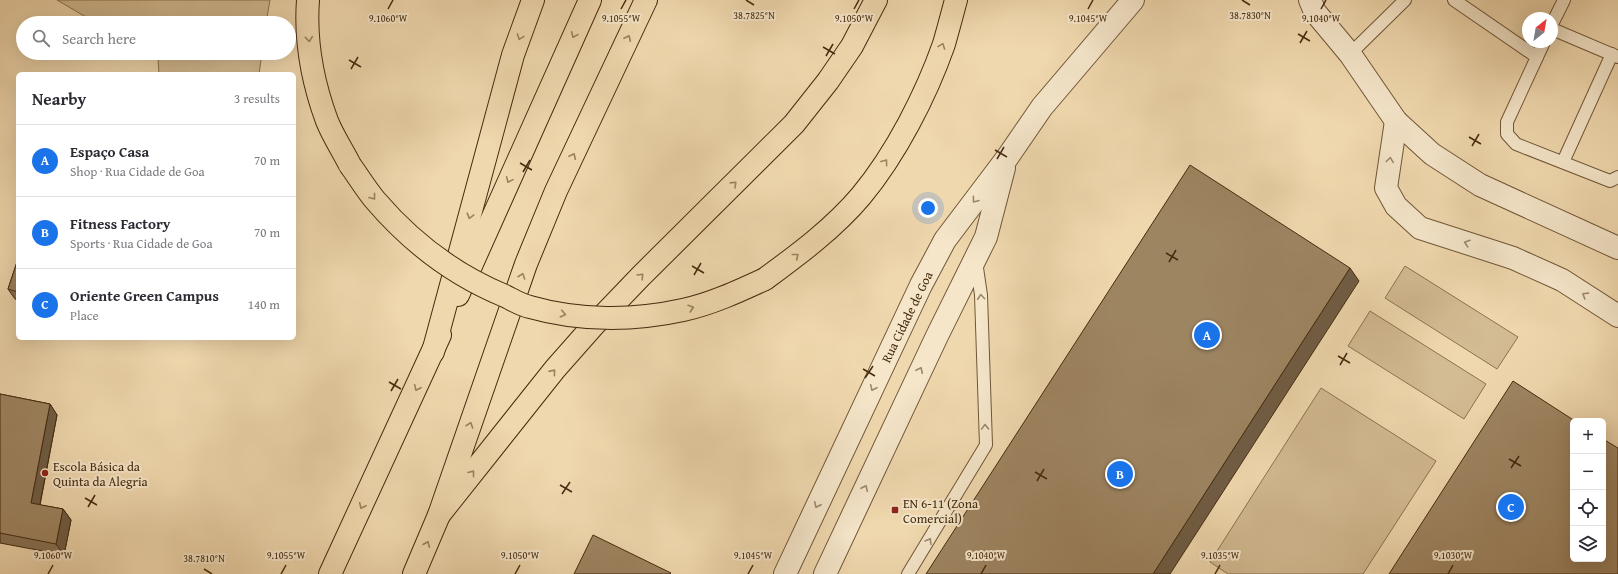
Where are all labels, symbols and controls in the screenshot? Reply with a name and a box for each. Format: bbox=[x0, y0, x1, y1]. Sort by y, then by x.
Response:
text: 38.7825°N bbox=[733, 8, 775, 23]
text: 38.7830°N bbox=[1229, 8, 1271, 23]
text: 9.1060°W bbox=[369, 11, 408, 26]
text: 9.1055°W bbox=[602, 11, 641, 26]
text: 9.1050°W bbox=[835, 11, 874, 26]
text: 9.1045°W bbox=[1069, 11, 1108, 26]
text: 9.1040°W bbox=[1302, 11, 1341, 26]
north arrow bbox=[1522, 12, 1558, 48]
search box bbox=[16, 16, 296, 60]
icon: search bbox=[30, 27, 52, 49]
text: Search here bbox=[62, 28, 136, 49]
one-way arrow bbox=[570, 32, 578, 39]
one-way arrow bbox=[516, 33, 524, 40]
one-way arrow bbox=[623, 35, 631, 43]
one-way arrow bbox=[304, 36, 313, 42]
one-way arrow bbox=[938, 42, 946, 49]
text: Nearby bbox=[32, 86, 86, 111]
text: 3 results bbox=[234, 89, 280, 108]
text: Espaço Casa bbox=[70, 141, 149, 162]
text: A bbox=[41, 151, 49, 170]
text: 70 m bbox=[254, 151, 280, 170]
one-way arrow bbox=[568, 153, 576, 160]
one-way arrow bbox=[1385, 157, 1394, 163]
one-way arrow bbox=[880, 159, 888, 166]
text: Shop · Rua Cidade de Goa bbox=[70, 162, 205, 181]
one-way arrow bbox=[506, 176, 514, 183]
one-way arrow bbox=[729, 182, 736, 189]
one-way arrow bbox=[368, 192, 375, 199]
one-way arrow bbox=[973, 196, 980, 203]
your location bbox=[918, 198, 938, 218]
text: Fitness Factory bbox=[70, 213, 171, 234]
one-way arrow bbox=[466, 213, 474, 219]
text: B bbox=[41, 223, 49, 242]
text: 70 m bbox=[254, 223, 280, 242]
text: Sports · Rua Cidade de Goa bbox=[70, 234, 213, 253]
one-way arrow bbox=[1463, 239, 1470, 247]
one-way arrow bbox=[792, 253, 799, 260]
street label: Rua Cidade de Goa bbox=[877, 267, 938, 366]
one-way arrow bbox=[517, 272, 526, 279]
one-way arrow bbox=[636, 273, 644, 281]
text: Oriente Green Campus bbox=[70, 285, 219, 306]
one-way arrow bbox=[1582, 292, 1589, 300]
one-way arrow bbox=[976, 294, 985, 300]
text: C bbox=[41, 295, 49, 314]
text: 140 m bbox=[248, 295, 280, 314]
one-way arrow bbox=[688, 304, 695, 312]
text: Place bbox=[70, 306, 99, 325]
one-way arrow bbox=[559, 310, 566, 318]
pin: A bbox=[1194, 320, 1220, 350]
one-way arrow bbox=[916, 367, 924, 374]
one-way arrow bbox=[549, 369, 556, 376]
one-way arrow bbox=[414, 383, 422, 391]
one-way arrow bbox=[870, 383, 878, 391]
map controls bbox=[1570, 418, 1606, 562]
button: + bbox=[1570, 418, 1606, 454]
one-way arrow bbox=[466, 422, 474, 429]
one-way arrow bbox=[981, 424, 990, 430]
button: − bbox=[1570, 454, 1606, 490]
place label: Escola Básica da Quinta da Alegria bbox=[53, 457, 149, 491]
pin: B bbox=[1107, 459, 1133, 489]
marker: Escola Básica da Quinta da Alegria bbox=[40, 468, 50, 478]
one-way arrow bbox=[468, 471, 475, 478]
one-way arrow bbox=[860, 485, 868, 492]
button: locate bbox=[1570, 490, 1606, 526]
pin: C bbox=[1498, 492, 1524, 522]
place label: EN 6-11 (Zona Comercial) bbox=[903, 494, 979, 528]
one-way arrow bbox=[359, 501, 367, 509]
one-way arrow bbox=[814, 501, 822, 509]
marker: EN 6-11 (Zona Comercial) bbox=[890, 505, 900, 515]
button: layers bbox=[1570, 526, 1606, 562]
one-way arrow bbox=[924, 538, 931, 545]
one-way arrow bbox=[422, 541, 430, 548]
text: 9.1060°W bbox=[34, 548, 73, 563]
text: 9.1055°W bbox=[267, 548, 306, 563]
text: 9.1050°W bbox=[501, 548, 540, 563]
text: 9.1045°W bbox=[734, 548, 773, 563]
text: 9.1040°W bbox=[967, 548, 1006, 563]
text: 9.1035°W bbox=[1201, 548, 1240, 563]
text: 9.1030°W bbox=[1434, 548, 1473, 563]
text: 38.7810°N bbox=[183, 551, 225, 566]

